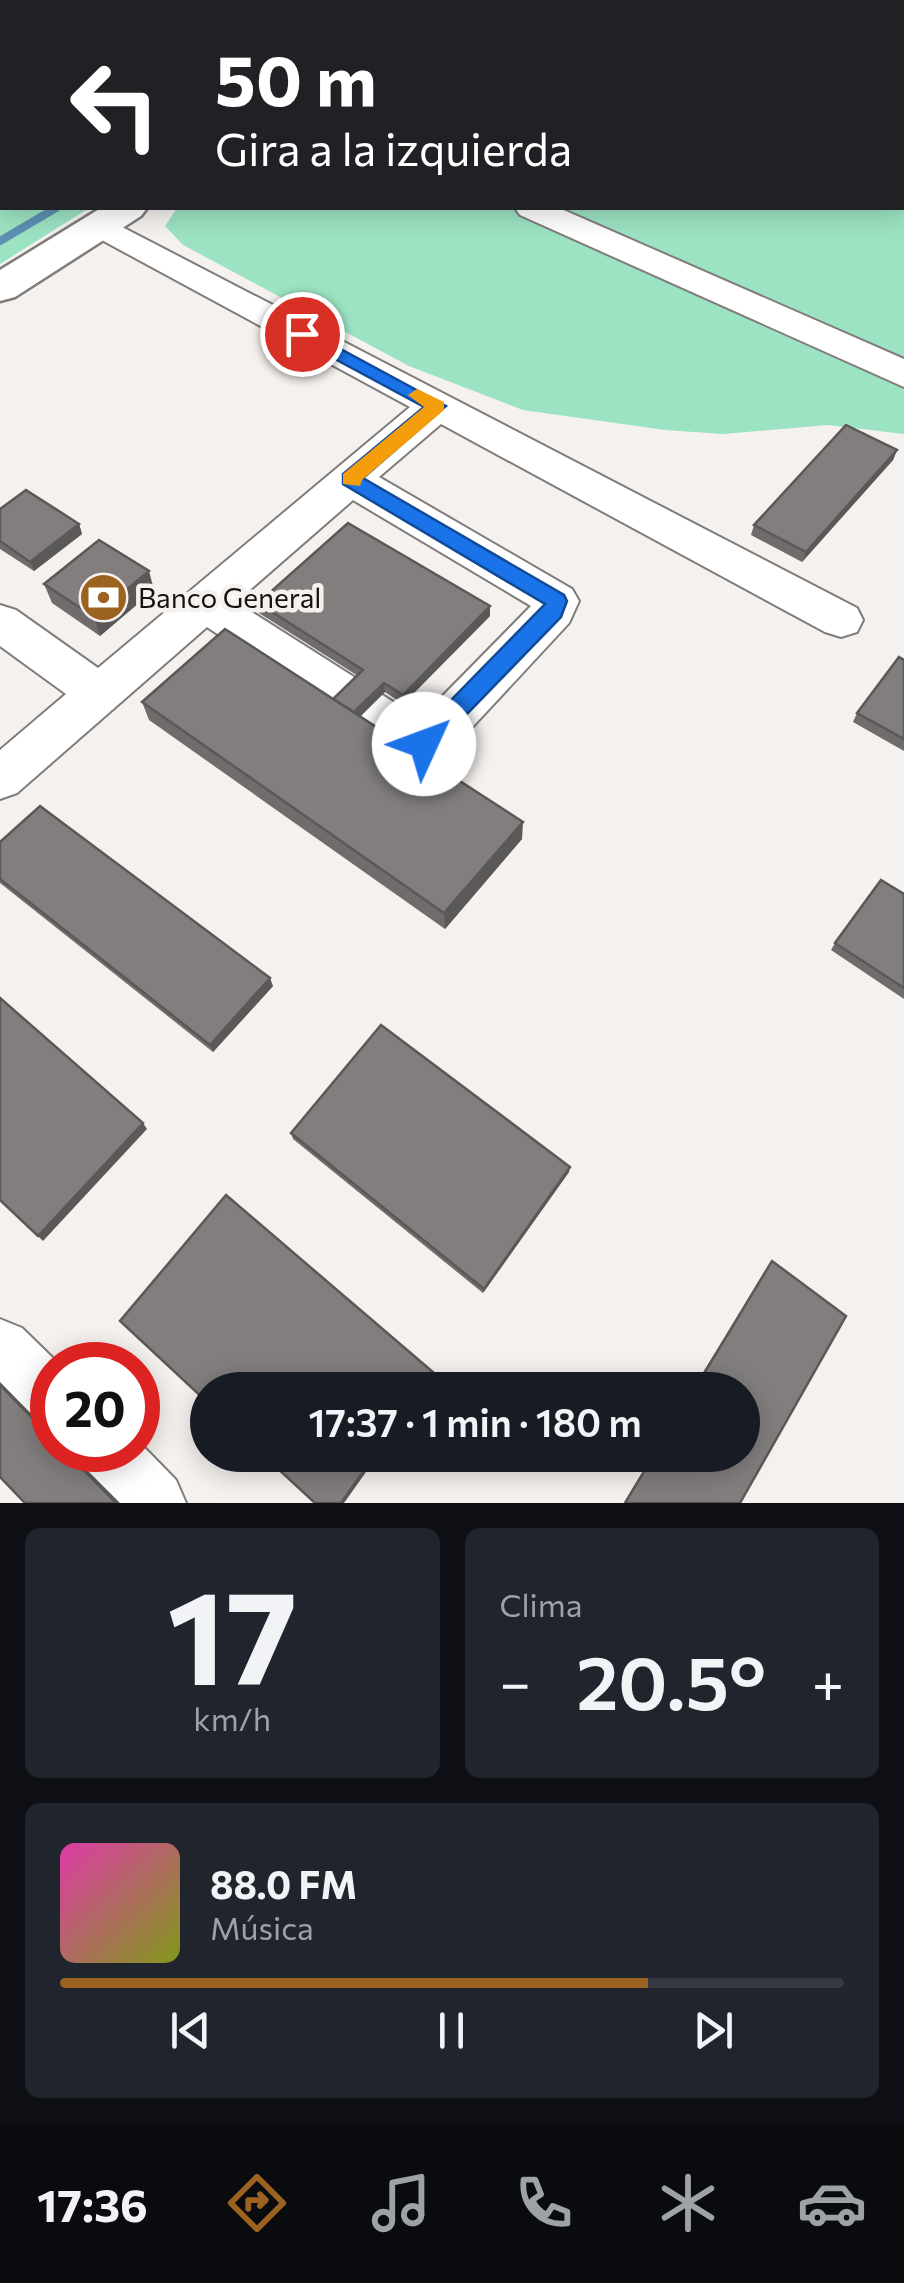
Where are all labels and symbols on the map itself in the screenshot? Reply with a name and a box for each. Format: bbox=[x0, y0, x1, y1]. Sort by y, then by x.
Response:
pin bbox=[260, 292, 345, 377]
bank icon: Banco General bbox=[77, 571, 129, 623]
place label: Banco General bbox=[138, 580, 321, 614]
position arrow bbox=[372, 692, 476, 796]
speed limit sign: 20 bbox=[30, 1342, 160, 1472]

